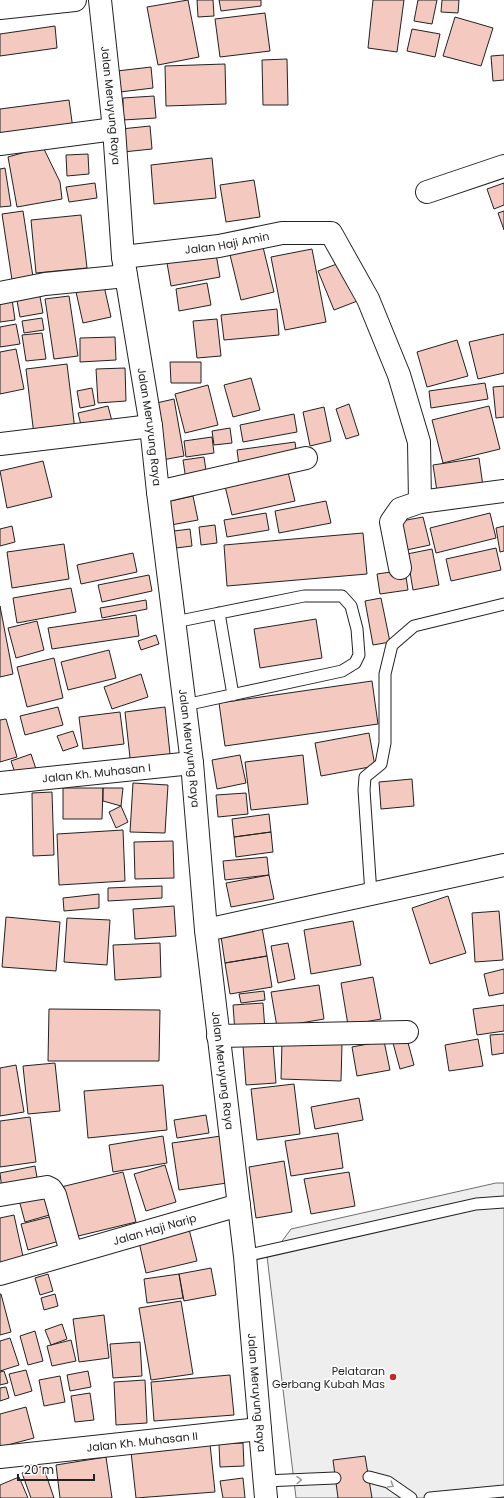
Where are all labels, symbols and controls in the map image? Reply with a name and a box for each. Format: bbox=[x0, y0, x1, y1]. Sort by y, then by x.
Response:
street label: Jalan Meruyung Raya bbox=[97, 45, 124, 165]
street label: Jalan Haji Amin bbox=[184, 228, 271, 258]
street label: Jalan Meruyung Raya bbox=[133, 366, 165, 487]
street label: Jalan Meruyung Raya bbox=[175, 688, 204, 808]
street label: Jalan Kh. Muhasan I bbox=[41, 759, 152, 787]
street label: Jalan Meruyung Raya bbox=[208, 1010, 238, 1131]
street label: Jalan Haji Narip bbox=[111, 1210, 198, 1249]
street label: Jalan Meruyung Raya bbox=[244, 1333, 270, 1453]
place label: Pelataran Gerbang Kubah Mas bbox=[272, 1363, 385, 1392]
marker: Pelataran Gerbang Kubah Mas bbox=[388, 1372, 398, 1382]
street label: Jalan Kh. Muhasan II bbox=[86, 1428, 199, 1456]
scale bar bbox=[18, 1456, 94, 1482]
text: 20 m bbox=[24, 1461, 54, 1478]
one-way arrow bbox=[296, 1476, 302, 1484]
one-way arrow bbox=[387, 1480, 394, 1487]

